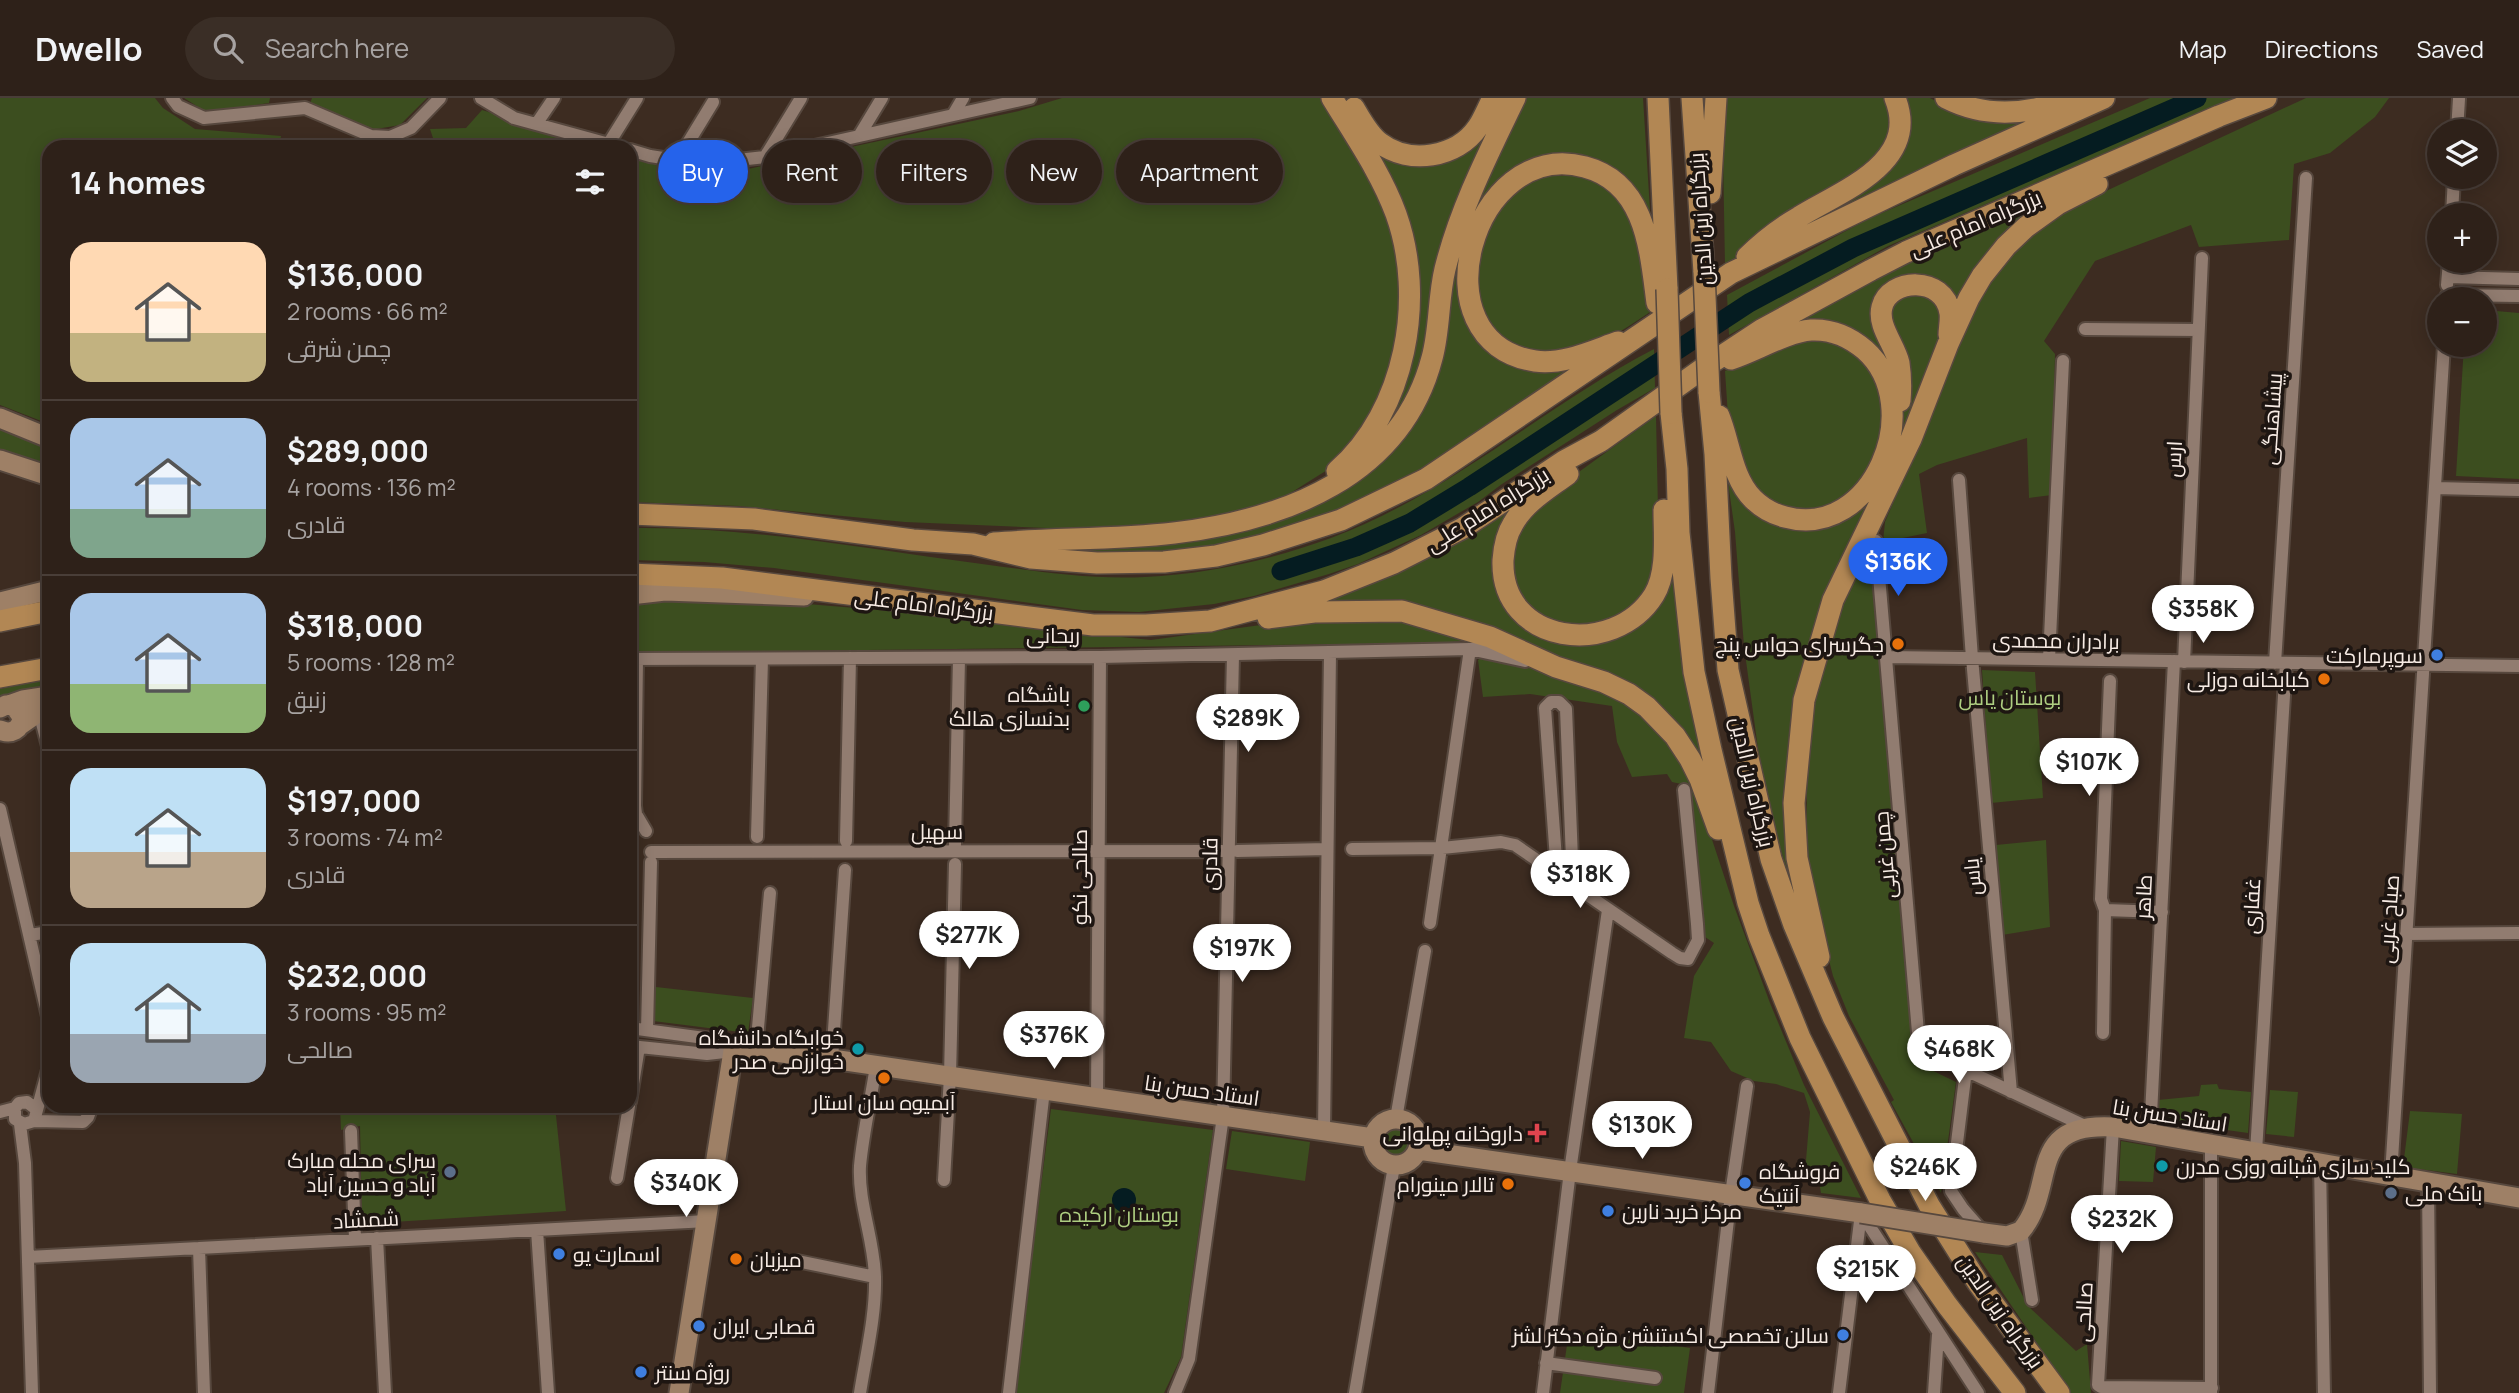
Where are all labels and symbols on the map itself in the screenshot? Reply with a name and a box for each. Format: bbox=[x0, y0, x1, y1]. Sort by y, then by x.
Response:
street label: بزرگراه زین الدین bbox=[1681, 152, 1719, 286]
street label: بزرگراه امام علی bbox=[1905, 183, 2045, 264]
street label: پیشاهنگی bbox=[2254, 372, 2289, 466]
street label: ارس bbox=[2158, 440, 2188, 478]
street label: بزرگراه امام علی bbox=[1420, 460, 1554, 559]
pin: $136K bbox=[1849, 538, 1947, 598]
street label: بزرگراه امام علی bbox=[853, 582, 995, 627]
pin: $358K bbox=[2154, 586, 2252, 645]
street label: ریحانی bbox=[1026, 621, 1080, 649]
street label: برادران محمدی bbox=[1992, 625, 2120, 655]
place label: جگرسرای حواس پنج bbox=[1715, 630, 1884, 659]
marker: جگرسرای حواس پنج bbox=[1890, 636, 1906, 652]
place label: سوپرمارکت bbox=[2326, 641, 2423, 670]
marker: سوپرمارکت bbox=[2429, 647, 2445, 663]
place label: کبابخانه دوزلی bbox=[2187, 665, 2310, 693]
marker: کبابخانه دوزلی bbox=[2316, 671, 2332, 687]
place label: باشگاه بدنسازی هالک bbox=[949, 680, 1070, 732]
park label: بوستان یاس bbox=[1959, 683, 2061, 711]
pin: $289K bbox=[1199, 694, 1297, 754]
marker: باشگاه بدنسازی هالک bbox=[1076, 698, 1092, 714]
street label: بزرگراه زین الدین bbox=[1724, 714, 1782, 850]
pin: $107K bbox=[2040, 738, 2138, 798]
street label: چمن غربی bbox=[1866, 810, 1903, 900]
street label: سهیل bbox=[911, 817, 963, 845]
street label: صالحی نکو bbox=[1065, 829, 1093, 925]
street label: قادری bbox=[1195, 837, 1223, 891]
pin: $318K bbox=[1531, 850, 1629, 910]
street label: یاس bbox=[1956, 857, 1988, 897]
street label: طاهر bbox=[2128, 874, 2158, 921]
street label: صباح غربی bbox=[2371, 874, 2406, 964]
street label: غفاری bbox=[2236, 877, 2266, 935]
pin: $277K bbox=[920, 912, 1018, 971]
pin: $197K bbox=[1193, 924, 1291, 984]
pin: $376K bbox=[1005, 1012, 1103, 1071]
place label: خوابگاه دانشگاه خوارزمی صدر bbox=[699, 1023, 844, 1075]
pin: $468K bbox=[1910, 1026, 2008, 1085]
marker: خوابگاه دانشگاه خوارزمی صدر bbox=[850, 1041, 866, 1057]
street label: استاد حسن بنا bbox=[1143, 1068, 1261, 1112]
marker: آبمیوه سان استار bbox=[876, 1070, 892, 1086]
place label: آبمیوه سان استار bbox=[812, 1088, 956, 1116]
street label: استاد حسن بنا bbox=[2111, 1092, 2229, 1138]
pin: $130K bbox=[1593, 1102, 1691, 1161]
place label: داروخانه پهلوانی bbox=[1383, 1119, 1523, 1148]
marker: داروخانه پهلوانی bbox=[1529, 1125, 1545, 1141]
pin: $246K bbox=[1876, 1144, 1974, 1203]
place label: سرای محله مبارک آباد و حسین آباد bbox=[287, 1146, 436, 1198]
place label: کلید سازی شبانه روزی مدرن bbox=[2176, 1152, 2411, 1180]
place label: فروشگاه آنتیک bbox=[1759, 1157, 1840, 1209]
marker: کلید سازی شبانه روزی مدرن bbox=[2154, 1158, 2170, 1174]
pin: $340K bbox=[637, 1160, 735, 1219]
marker: سرای محله مبارک آباد و حسین آباد bbox=[442, 1164, 458, 1180]
place label: تالار مینورام bbox=[1397, 1170, 1494, 1199]
marker: فروشگاه آنتیک bbox=[1737, 1175, 1753, 1191]
marker: تالار مینورام bbox=[1500, 1176, 1516, 1192]
place label: بانک ملی bbox=[2405, 1179, 2482, 1207]
marker: بانک ملی bbox=[2383, 1185, 2399, 1201]
pin: $232K bbox=[2073, 1196, 2171, 1255]
place label: مرکز خرید نارین bbox=[1622, 1197, 1742, 1225]
park label: بوستان ارکیده bbox=[1059, 1200, 1179, 1228]
street label: شمشاد bbox=[332, 1203, 400, 1235]
marker: مرکز خرید نارین bbox=[1600, 1203, 1616, 1219]
place label: اسمارت یو bbox=[573, 1240, 660, 1268]
place label: میزبان bbox=[750, 1245, 802, 1273]
marker: اسمارت یو bbox=[551, 1246, 567, 1262]
pin: $215K bbox=[1817, 1246, 1915, 1305]
street label: بزرگراه زین الدین bbox=[1951, 1249, 2051, 1373]
marker: میزبان bbox=[728, 1251, 744, 1267]
street label: صالحی bbox=[2067, 1281, 2099, 1343]
place label: قصابی ایران bbox=[713, 1312, 815, 1340]
marker: قصابی ایران bbox=[691, 1318, 707, 1334]
place label: سالن تخصصی اکستنشن مژه دکتر لشز bbox=[1511, 1321, 1829, 1349]
marker: سالن تخصصی اکستنشن مژه دکتر لشز bbox=[1835, 1327, 1851, 1343]
place label: روژه سنتر bbox=[654, 1358, 730, 1386]
marker: روژه سنتر bbox=[633, 1364, 649, 1380]

